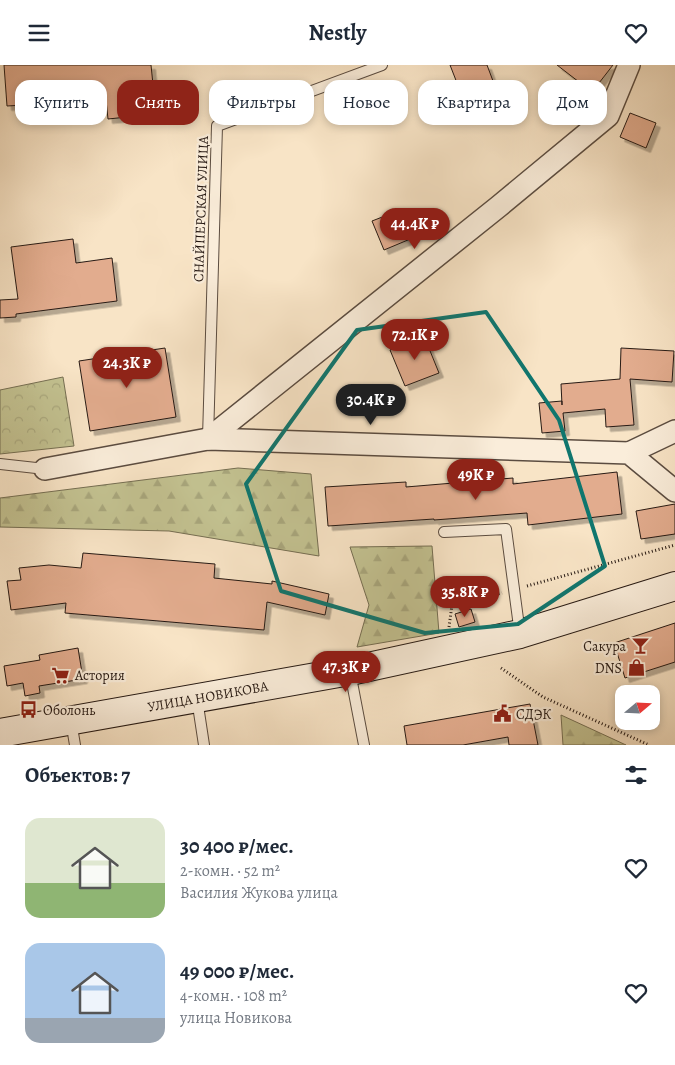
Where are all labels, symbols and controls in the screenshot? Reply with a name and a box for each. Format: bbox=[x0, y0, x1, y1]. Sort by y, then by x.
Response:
text: Nestly bbox=[308, 18, 367, 48]
icon: menu bbox=[25, 19, 53, 47]
icon: heart bbox=[622, 19, 650, 47]
chip: Купить bbox=[15, 80, 107, 125]
chip: Снять bbox=[117, 80, 199, 125]
chip: Фильтры bbox=[209, 80, 314, 125]
chip: Новое bbox=[324, 80, 408, 125]
chip: Квартира bbox=[418, 80, 528, 125]
chip: Дом bbox=[538, 80, 607, 125]
street label: СНАЙПЕРСКАЯ УЛИЦА bbox=[189, 135, 213, 282]
pin: 44.4K ₽ bbox=[369, 207, 461, 250]
text: 44.4K ₽ bbox=[391, 213, 439, 235]
pin: 72.1K ₽ bbox=[369, 319, 461, 361]
text: 72.1K ₽ bbox=[392, 324, 438, 346]
pin: 24.3K ₽ bbox=[81, 347, 173, 389]
text: 24.3K ₽ bbox=[103, 352, 151, 374]
pin: 30.4K ₽ bbox=[325, 383, 417, 426]
text: 30.4K ₽ bbox=[347, 389, 395, 411]
pin: 49K ₽ bbox=[441, 459, 511, 501]
text: 49K ₽ bbox=[458, 464, 494, 486]
pin: 35.8K ₽ bbox=[419, 575, 511, 618]
text: 35.8K ₽ bbox=[441, 581, 489, 603]
bar icon: Сакура bbox=[630, 636, 650, 656]
place label: Сакура bbox=[583, 637, 627, 656]
pin: 47.3K ₽ bbox=[300, 651, 392, 693]
text: 47.3K ₽ bbox=[322, 656, 370, 678]
shop icon: DNS bbox=[626, 658, 646, 678]
place label: DNS bbox=[595, 659, 622, 678]
supermarket icon: Астория bbox=[51, 665, 71, 685]
place label: Астория bbox=[74, 666, 125, 685]
street label: УЛИЦА НОВИКОВА bbox=[146, 676, 270, 716]
north arrow bbox=[615, 685, 660, 730]
map controls bbox=[615, 685, 660, 730]
bus stop icon: Оболонь bbox=[19, 700, 39, 720]
place label: Оболонь bbox=[43, 701, 95, 720]
public building icon: СДЭК bbox=[492, 704, 512, 724]
place label: СДЭК bbox=[516, 705, 551, 724]
text: Объектов: 7 bbox=[25, 761, 130, 789]
icon: filters bbox=[622, 761, 650, 789]
text: 30 400 ₽/мес. bbox=[180, 832, 294, 860]
icon: home bbox=[65, 838, 125, 898]
icon: heart bbox=[622, 854, 650, 882]
text: 2-комн. · 52 m² bbox=[180, 860, 280, 882]
text: Василия Жукова улица bbox=[180, 882, 338, 904]
text: 49 000 ₽/мес. bbox=[180, 957, 294, 985]
icon: home bbox=[65, 963, 125, 1023]
icon: heart bbox=[622, 979, 650, 1007]
text: 4-комн. · 108 m² bbox=[180, 985, 287, 1007]
text: улица Новикова bbox=[180, 1007, 292, 1029]

